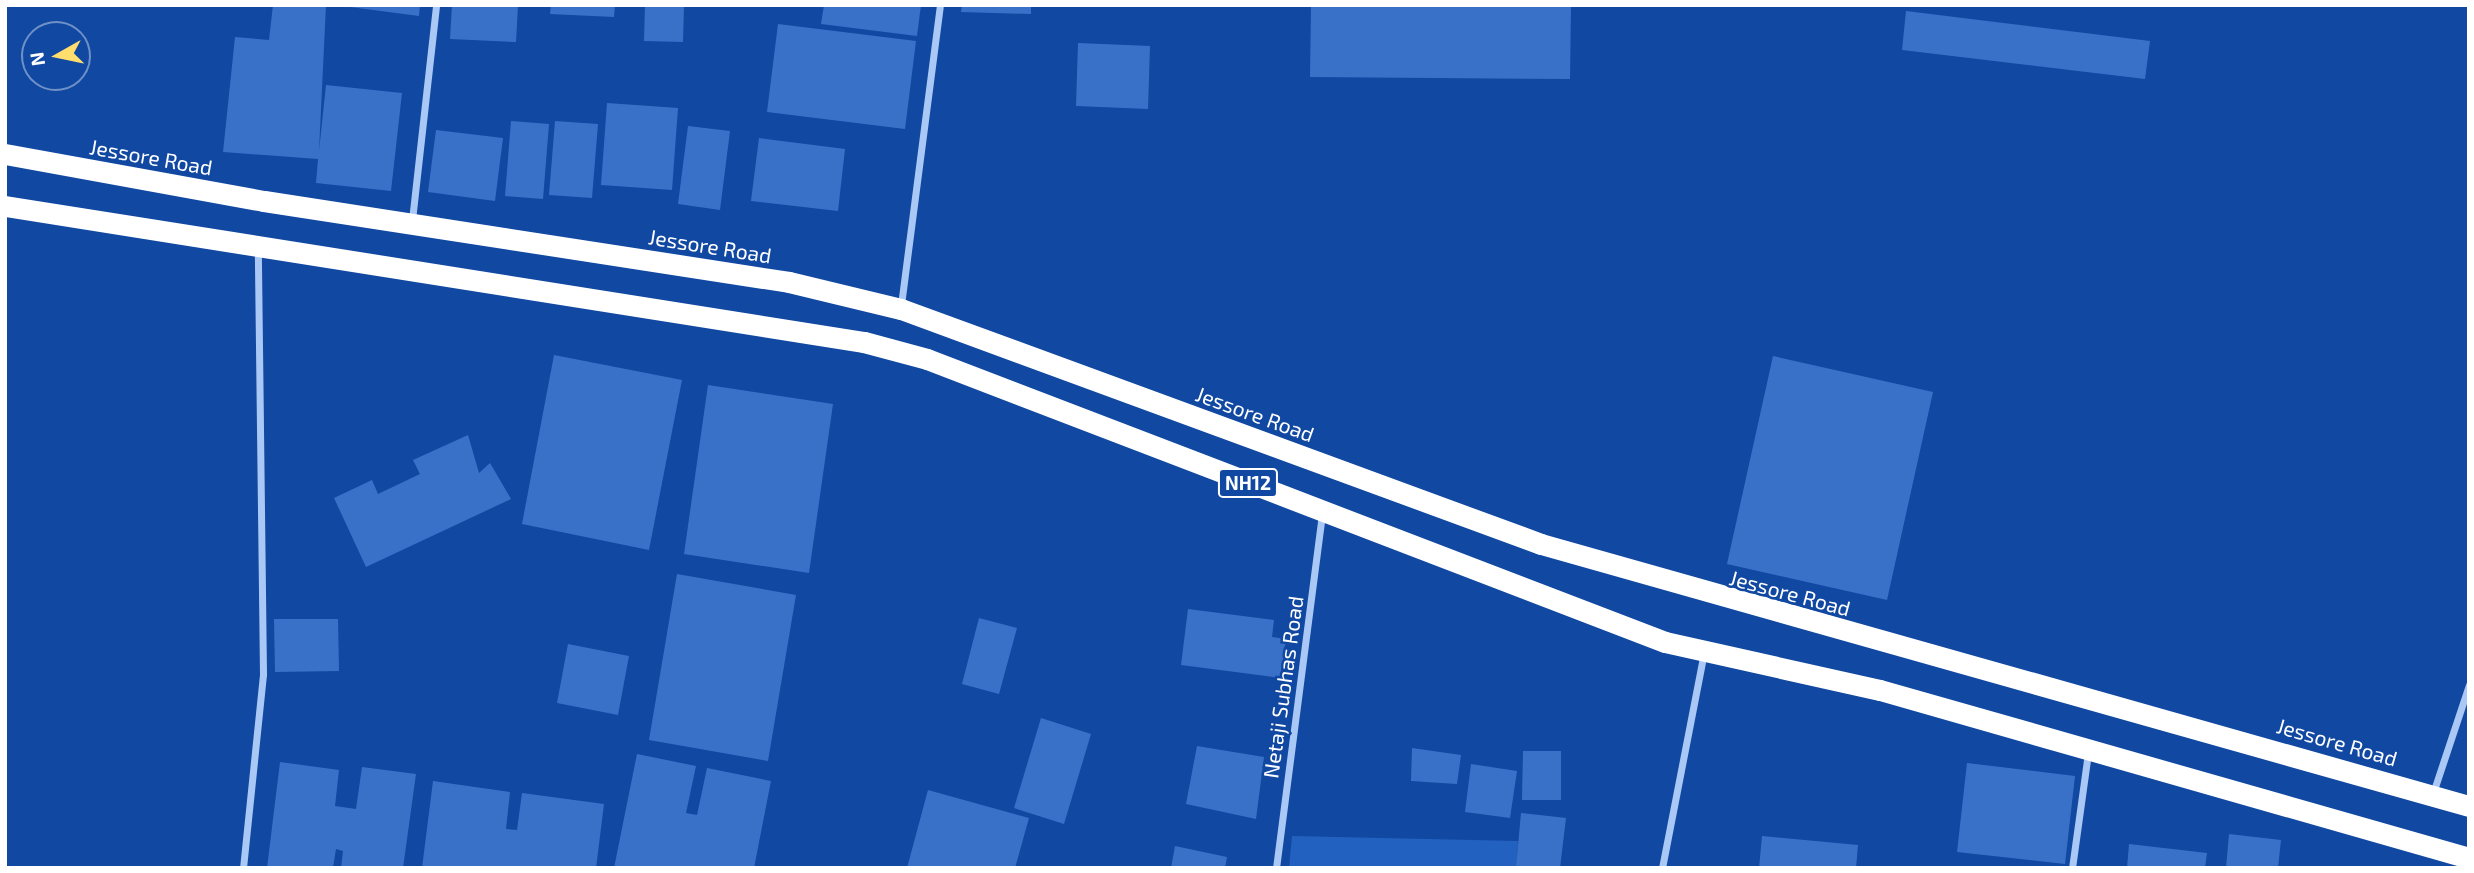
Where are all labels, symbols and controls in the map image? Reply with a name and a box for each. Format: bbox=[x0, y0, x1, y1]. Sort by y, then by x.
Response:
north arrow bbox=[21, 21, 91, 91]
text: N bbox=[24, 50, 49, 68]
street label: Jessore Road bbox=[88, 134, 214, 180]
street label: Jessore Road bbox=[647, 224, 773, 268]
street label: Jessore Road bbox=[1192, 381, 1318, 447]
road number: NH12 bbox=[1216, 468, 1280, 498]
street label: Jessore Road bbox=[1727, 565, 1853, 621]
street label: Netaji Subhas Road bbox=[1258, 594, 1308, 780]
street label: Jessore Road bbox=[2274, 713, 2400, 771]

